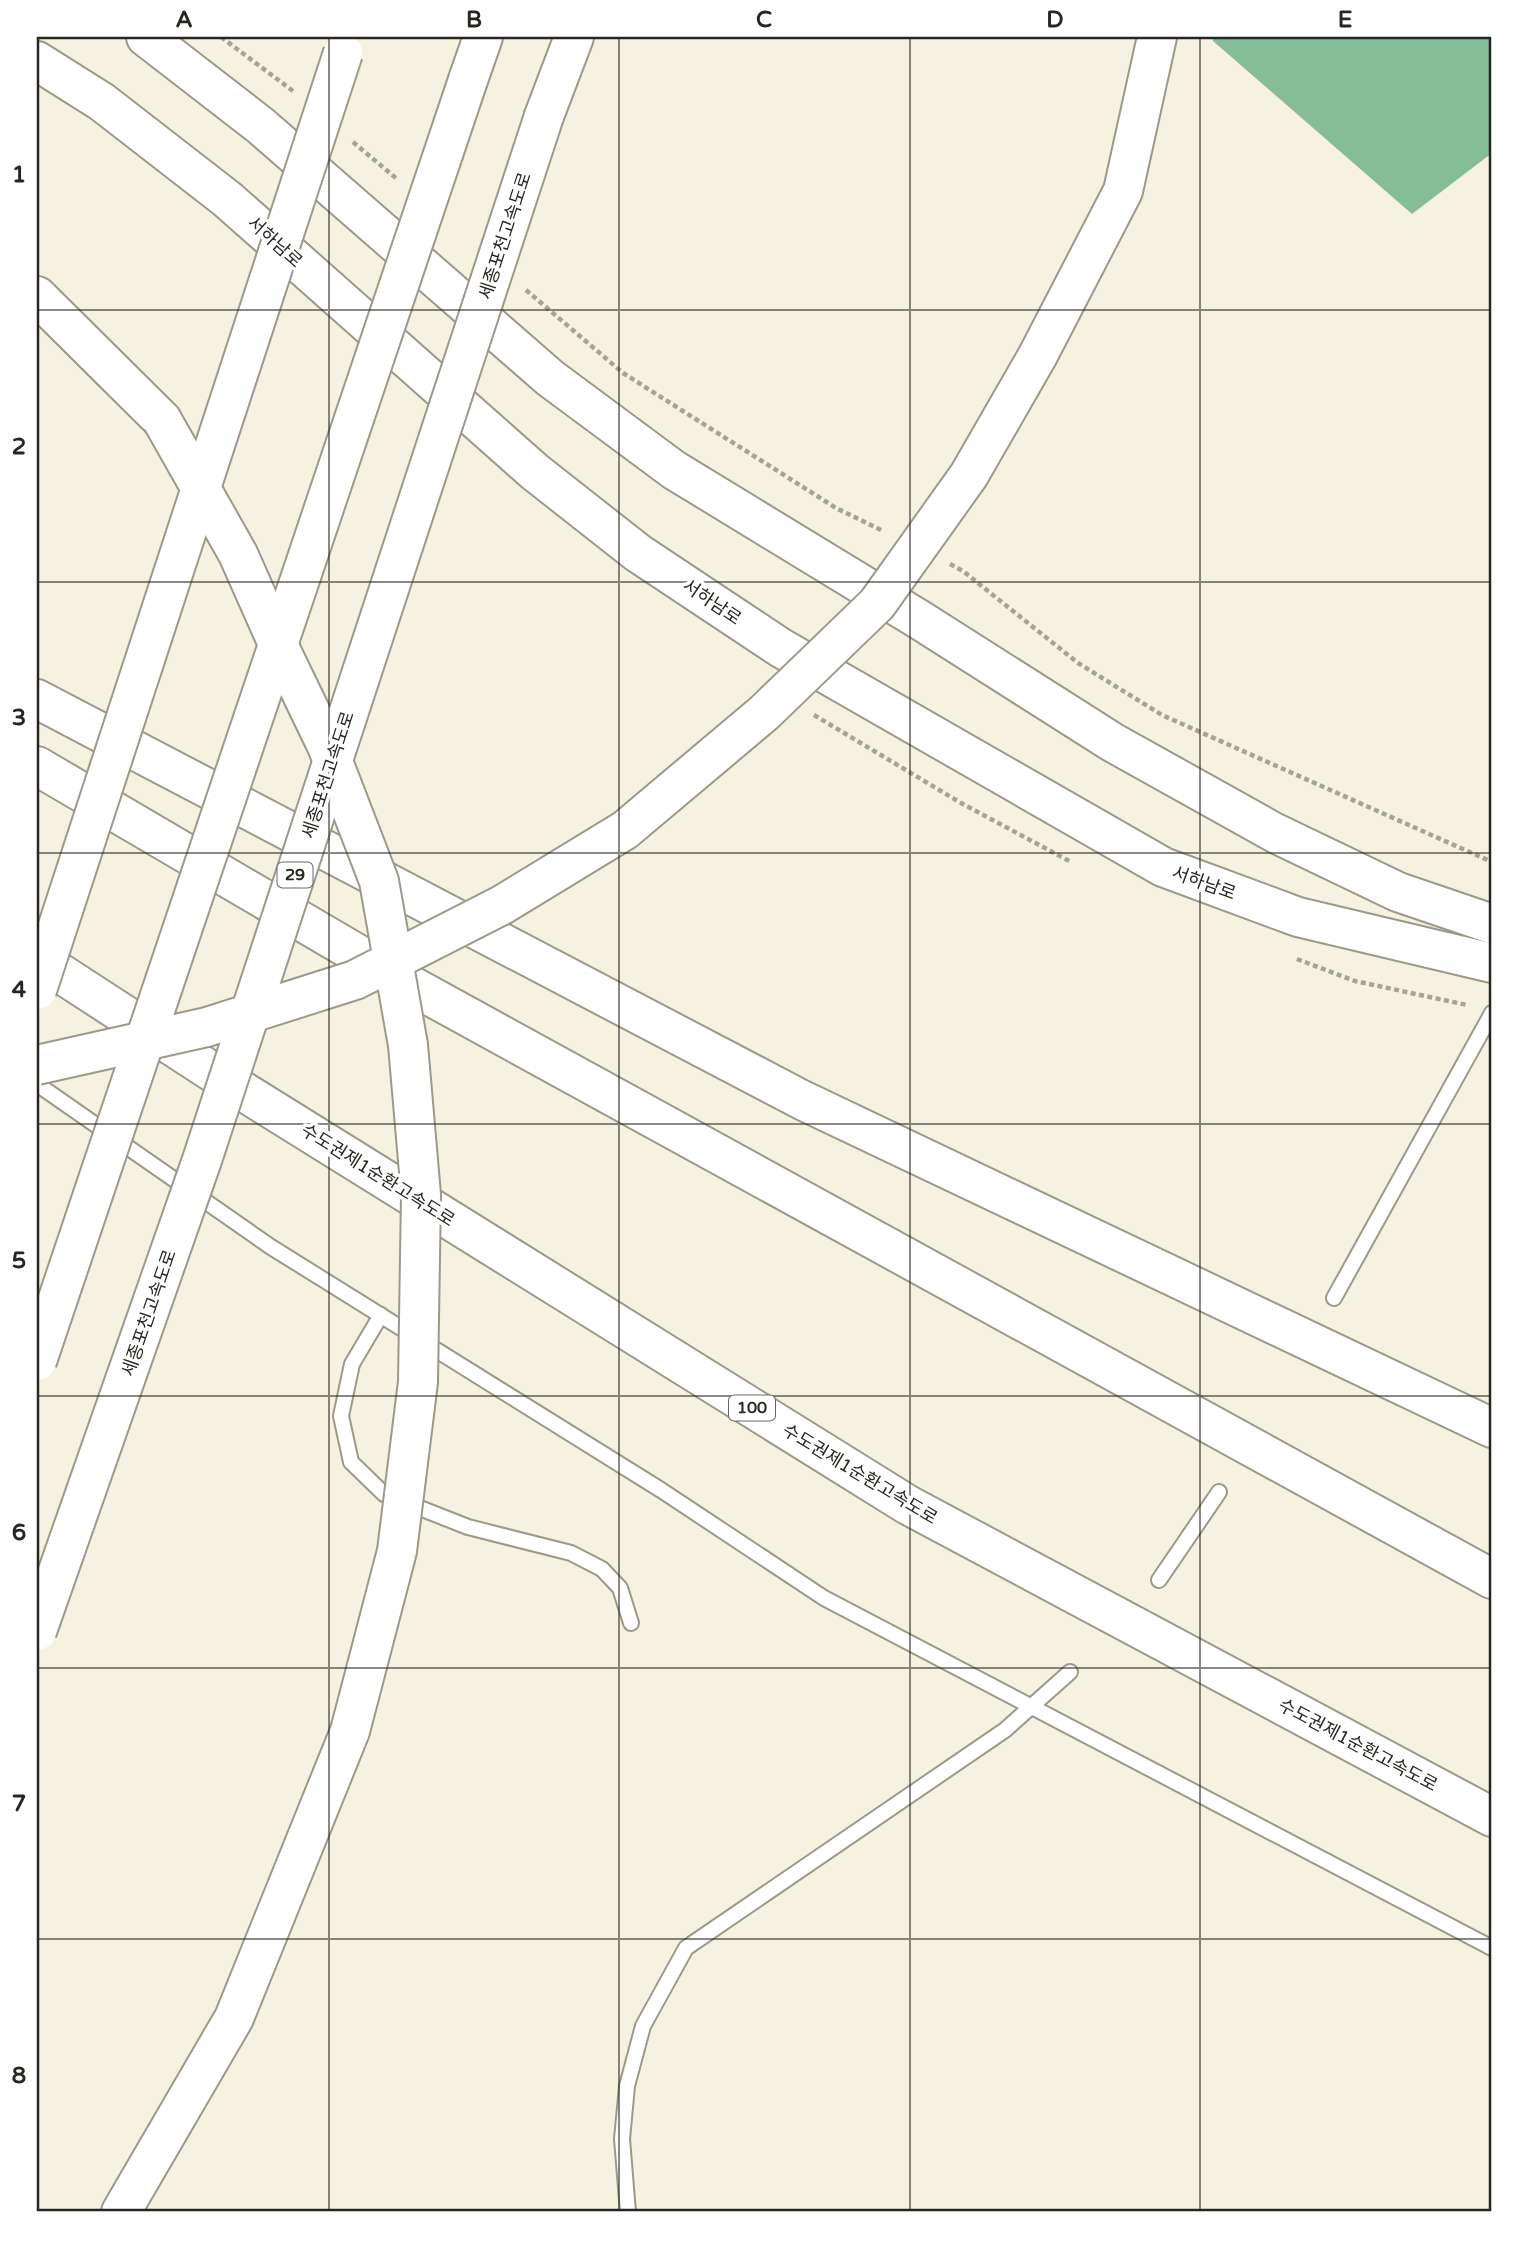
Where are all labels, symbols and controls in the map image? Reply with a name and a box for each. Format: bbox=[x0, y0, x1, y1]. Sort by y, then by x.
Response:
text: A bbox=[175, 6, 193, 34]
text: B bbox=[466, 6, 482, 34]
text: C bbox=[756, 6, 772, 34]
text: D bbox=[1046, 6, 1064, 34]
text: E bbox=[1338, 6, 1352, 34]
text: 1 bbox=[12, 161, 26, 189]
street label: 세종포천고속도로 bbox=[474, 170, 536, 302]
street label: 서하남로 bbox=[243, 212, 307, 272]
text: 2 bbox=[12, 433, 26, 461]
street label: 서하남로 bbox=[678, 574, 746, 630]
text: 3 bbox=[12, 704, 26, 732]
street label: 세종포천고속도로 bbox=[297, 709, 359, 841]
street label: 서하남로 bbox=[1169, 861, 1239, 905]
road number: 29 bbox=[278, 862, 312, 888]
text: 4 bbox=[12, 976, 27, 1004]
street label: 수도권제1순환고속도로 bbox=[297, 1119, 459, 1231]
text: 5 bbox=[12, 1247, 26, 1275]
street label: 세종포천고속도로 bbox=[117, 1247, 181, 1379]
road number: 100 bbox=[729, 1396, 775, 1420]
street label: 수도권제1순환고속도로 bbox=[779, 1419, 941, 1529]
text: 6 bbox=[12, 1519, 26, 1547]
street label: 수도권제1순환고속도로 bbox=[1275, 1694, 1441, 1796]
text: 7 bbox=[12, 1790, 26, 1818]
text: 8 bbox=[12, 2062, 26, 2090]

